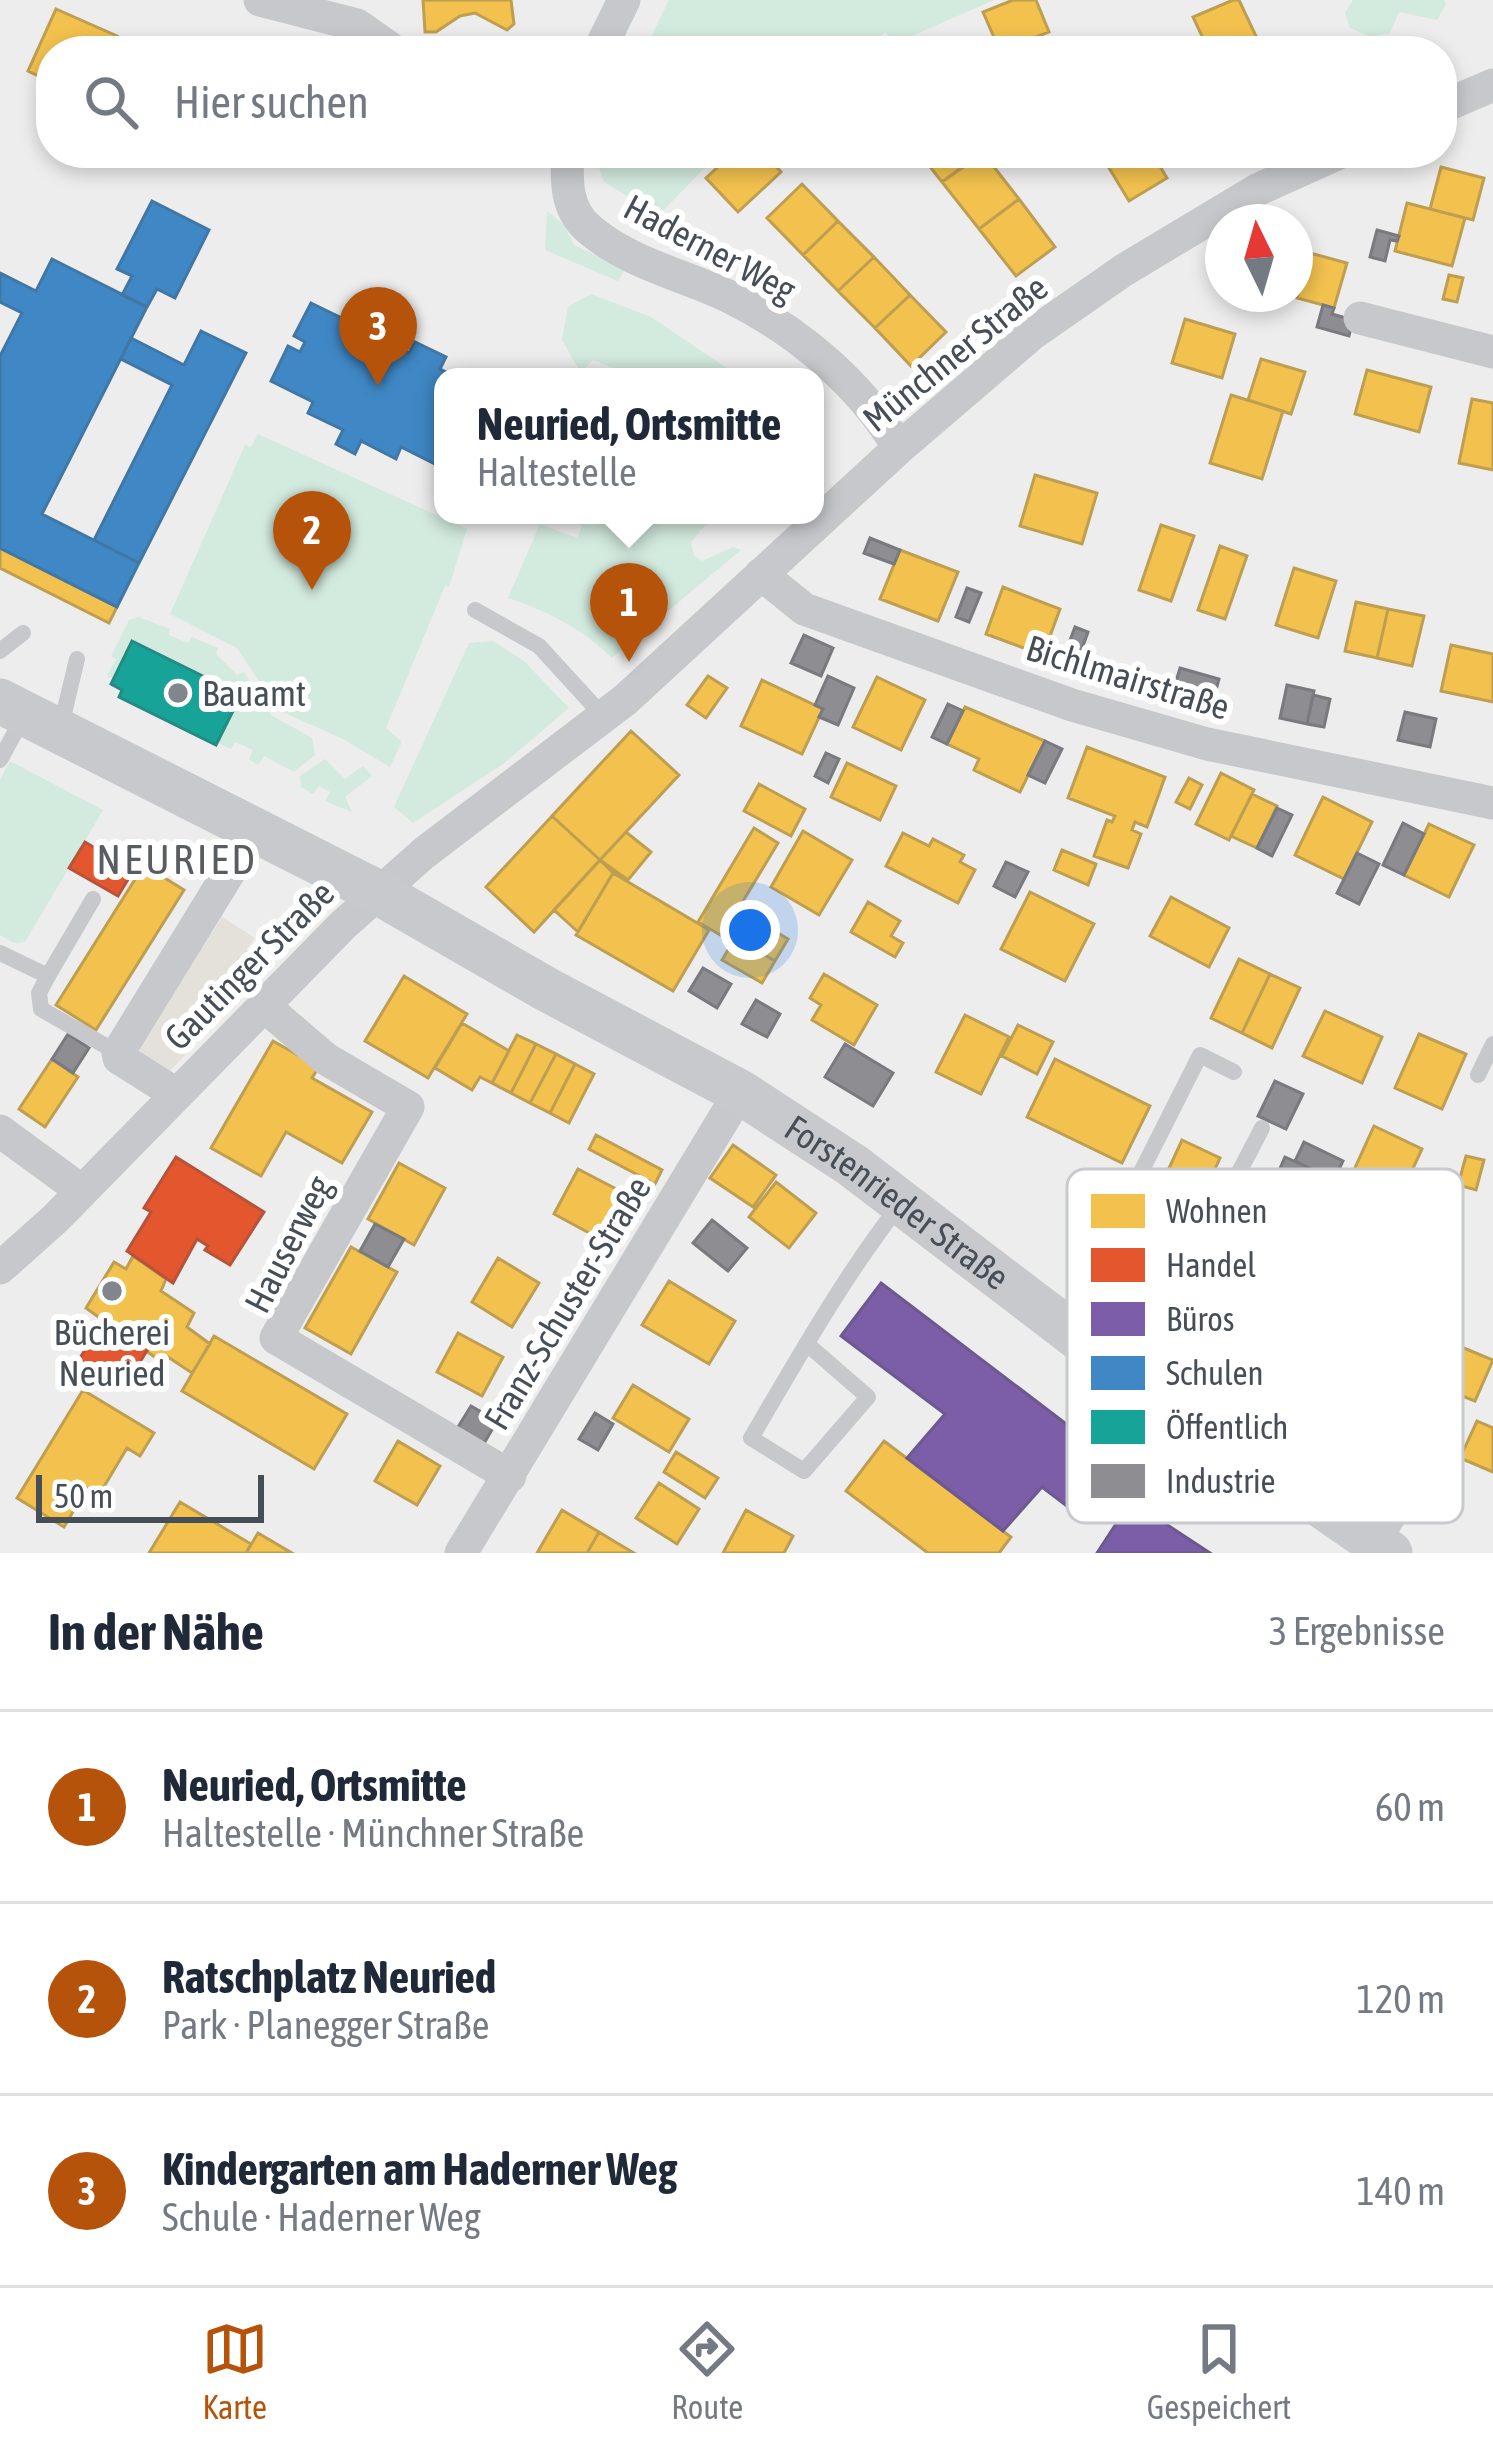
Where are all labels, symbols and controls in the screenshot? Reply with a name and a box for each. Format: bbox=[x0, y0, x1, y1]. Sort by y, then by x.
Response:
search box bbox=[36, 36, 1457, 168]
icon: search bbox=[78, 69, 144, 135]
text: Hier suchen bbox=[174, 76, 369, 128]
street label: Haderner Weg bbox=[617, 185, 803, 311]
north arrow bbox=[1205, 204, 1313, 312]
street label: Münchner Straße bbox=[855, 266, 1055, 440]
pin: 3 bbox=[339, 287, 417, 386]
popup bbox=[434, 368, 824, 524]
text: Neuried, Ortsmitte bbox=[477, 398, 781, 450]
text: Haltestelle bbox=[477, 450, 637, 494]
pin: 2 bbox=[273, 491, 351, 590]
pin: 1 bbox=[590, 563, 668, 662]
street label: Bichlmairstraße bbox=[1021, 626, 1235, 728]
place label: Bauamt bbox=[202, 672, 306, 714]
marker: Bauamt bbox=[165, 680, 191, 706]
district label: NEURIED bbox=[96, 835, 258, 883]
street label: Gautinger Straße bbox=[156, 872, 342, 1058]
your location bbox=[720, 900, 780, 960]
street label: Forstenrieder Straße bbox=[777, 1106, 1017, 1298]
street label: Hauserweg bbox=[236, 1168, 340, 1319]
street label: Franz-Schuster-Straße bbox=[475, 1169, 659, 1437]
legend bbox=[1067, 1169, 1463, 1523]
text: Wohnen bbox=[1166, 1192, 1267, 1230]
text: Handel bbox=[1166, 1246, 1256, 1284]
marker: Bücherei Neuried bbox=[99, 1278, 125, 1304]
text: Büros bbox=[1166, 1300, 1234, 1338]
place label: Bücherei Neuried bbox=[54, 1311, 170, 1394]
text: Schulen bbox=[1166, 1354, 1263, 1392]
text: Öffentlich bbox=[1166, 1408, 1288, 1446]
text: Industrie bbox=[1166, 1462, 1275, 1500]
scale bar bbox=[36, 1469, 264, 1522]
text: 50 m bbox=[54, 1477, 113, 1515]
text: In der Nähe bbox=[48, 1602, 264, 1661]
text: 3 Ergebnisse bbox=[1269, 1609, 1445, 1653]
text: Neuried, Ortsmitte bbox=[162, 1759, 467, 1811]
text: 1 bbox=[78, 1785, 96, 1829]
text: 60 m bbox=[1375, 1785, 1445, 1829]
text: Haltestelle · Münchner Straße bbox=[162, 1811, 584, 1855]
text: Ratschplatz Neuried bbox=[162, 1951, 496, 2003]
text: 2 bbox=[78, 1977, 96, 2021]
text: 120 m bbox=[1357, 1977, 1445, 2021]
text: Park · Planegger Straße bbox=[162, 2003, 489, 2047]
text: Kindergarten am Haderner Weg bbox=[162, 2143, 677, 2195]
text: 3 bbox=[78, 2169, 96, 2213]
text: 140 m bbox=[1357, 2169, 1445, 2213]
text: Schule · Haderner Weg bbox=[162, 2195, 481, 2239]
tab: Karte bbox=[202, 2316, 268, 2426]
tab: Route bbox=[671, 2316, 743, 2426]
tab: Gespeichert bbox=[1147, 2316, 1291, 2426]

